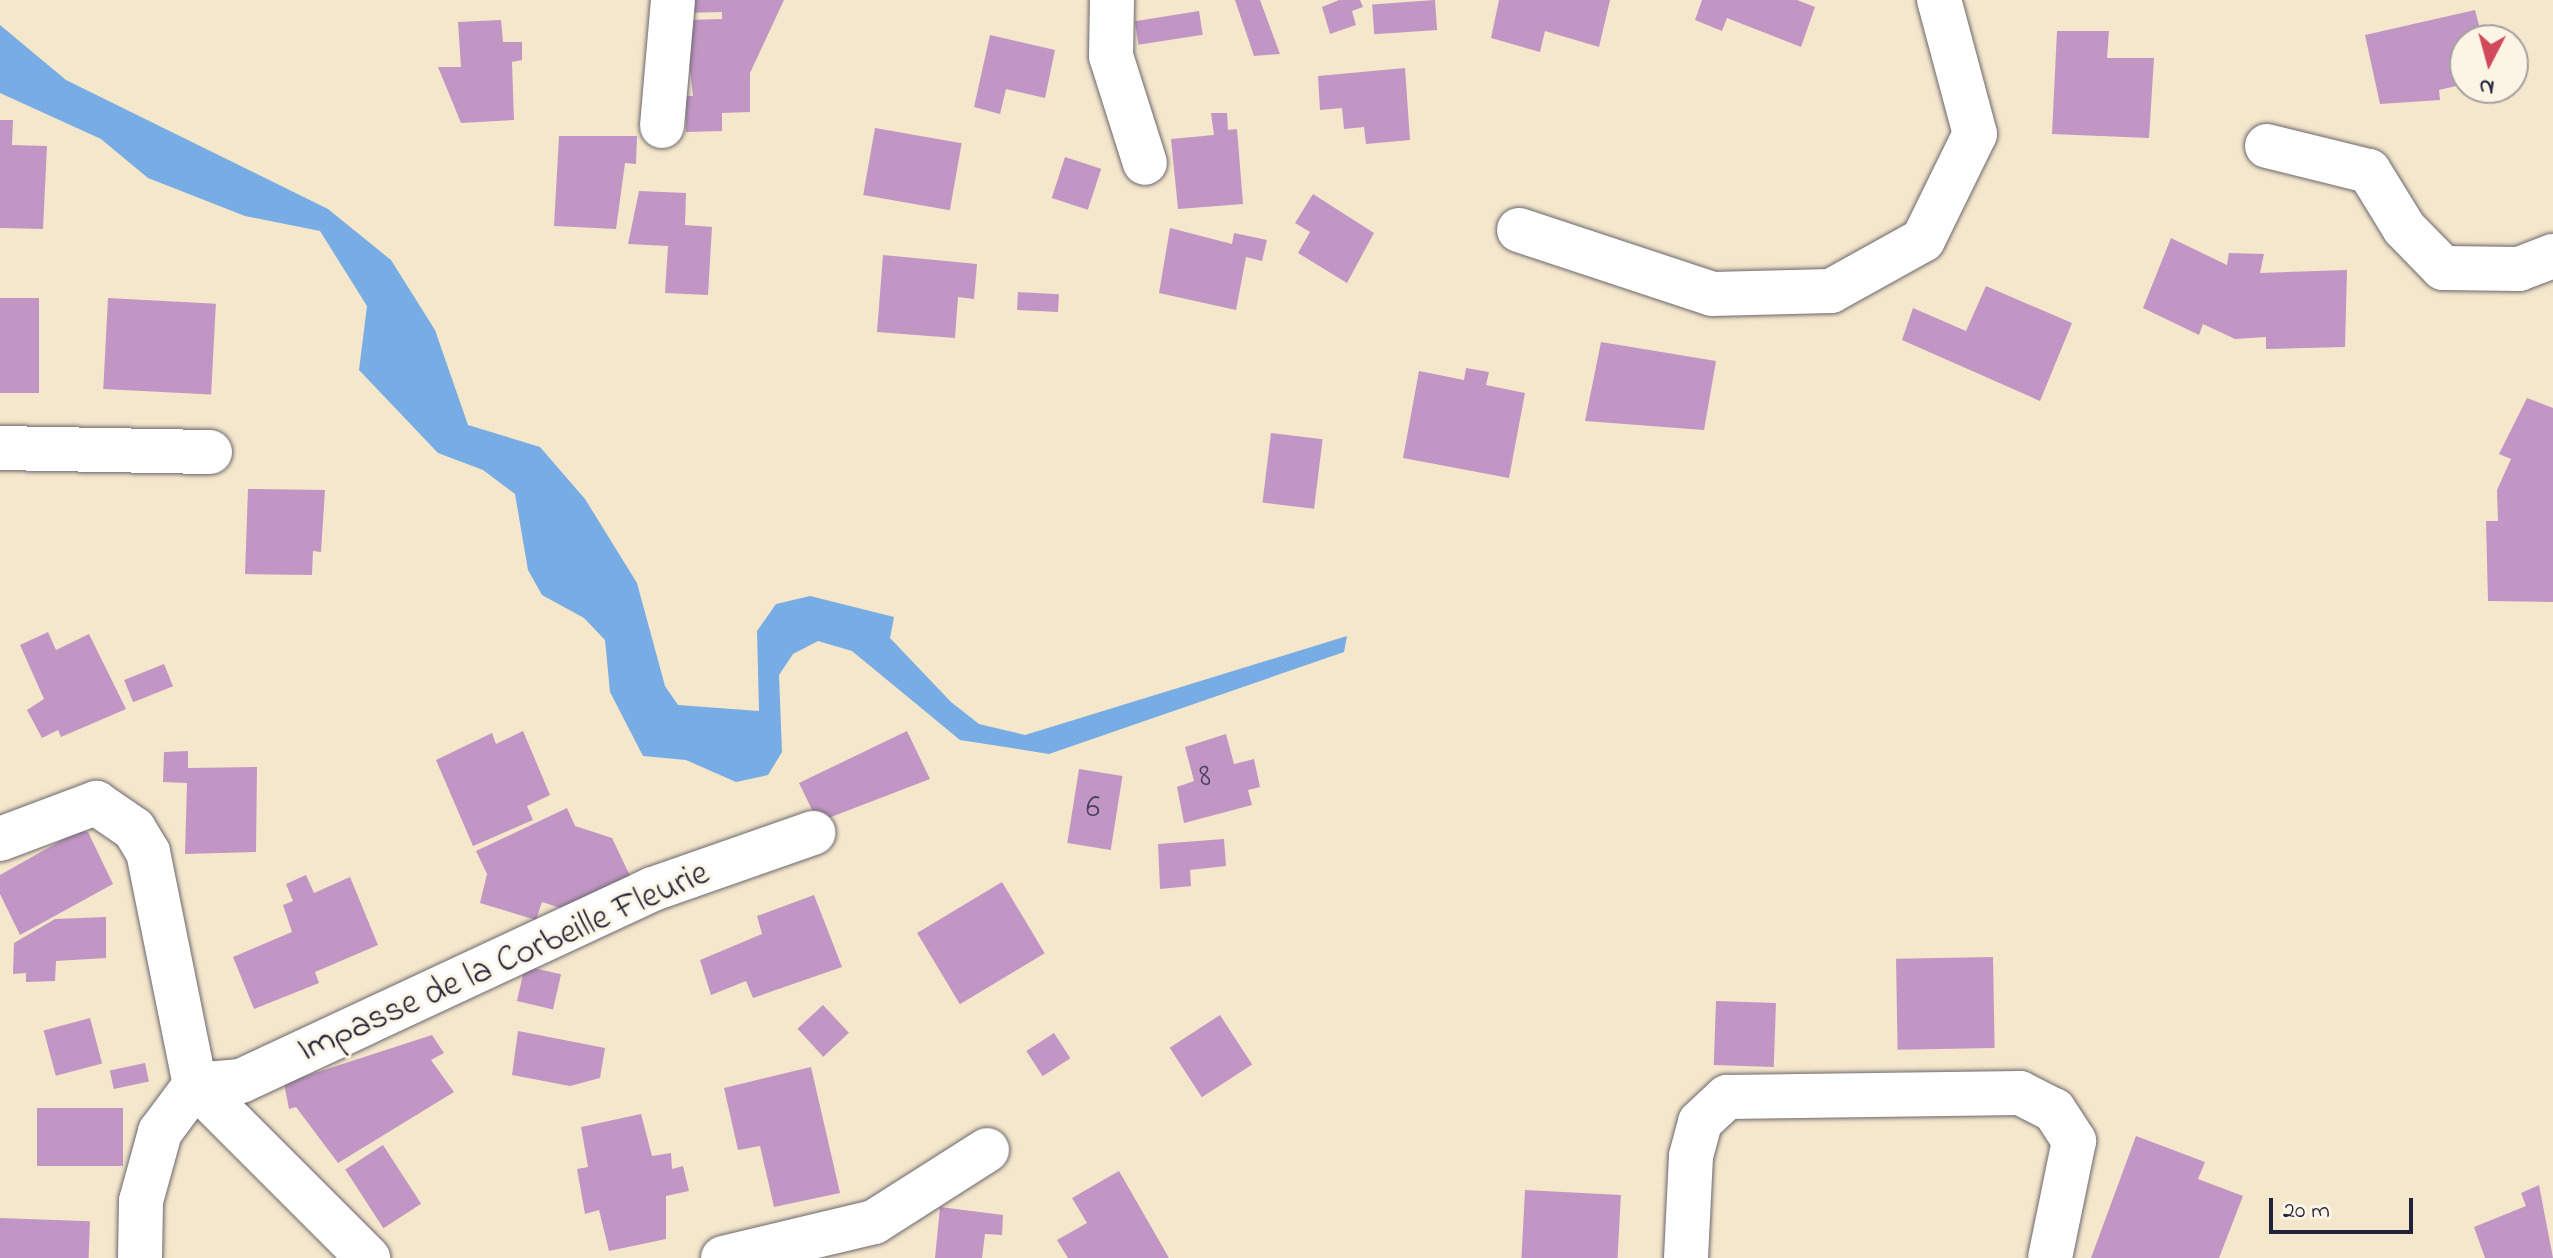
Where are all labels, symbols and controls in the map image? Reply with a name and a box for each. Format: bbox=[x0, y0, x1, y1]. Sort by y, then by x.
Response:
north arrow bbox=[2449, 24, 2529, 104]
text: N bbox=[2478, 69, 2496, 103]
house number: 8 bbox=[1199, 759, 1211, 797]
house number: 6 bbox=[1086, 790, 1100, 828]
street label: Impasse de la Corbeille Fleurie bbox=[292, 853, 716, 1073]
scale bar bbox=[2273, 1182, 2417, 1232]
text: 20 m bbox=[2283, 1194, 2330, 1229]

